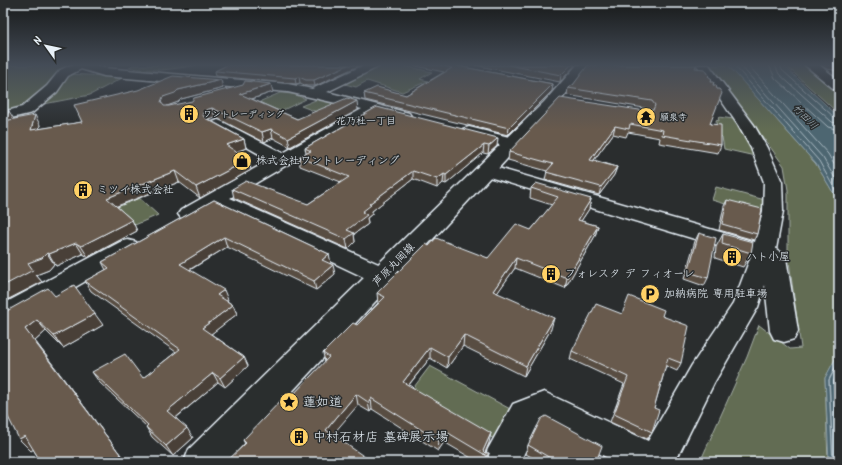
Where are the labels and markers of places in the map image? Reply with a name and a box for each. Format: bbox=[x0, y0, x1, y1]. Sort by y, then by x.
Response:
building icon: ワントレーディング bbox=[178, 103, 200, 125]
temple icon: 願泉寺 bbox=[635, 106, 657, 128]
place label: ワントレーディング bbox=[203, 107, 284, 122]
place label: 願泉寺 bbox=[660, 110, 687, 125]
shop icon: 株式会社ワントレーディング bbox=[231, 150, 253, 172]
place label: 株式会社ワントレーディング bbox=[256, 152, 399, 170]
building icon: ミツイ株式会社 bbox=[72, 179, 94, 201]
place label: ミツイ株式会社 bbox=[97, 181, 174, 199]
building icon: ハト小屋 bbox=[721, 246, 743, 268]
place label: ハト小屋 bbox=[746, 248, 790, 266]
building icon: フォレスタ デ フィオーレ bbox=[540, 263, 562, 285]
place label: フォレスタ デ フィオーレ bbox=[565, 265, 695, 283]
parking icon: 加納病院 専用駐車場 bbox=[639, 283, 661, 305]
place label: 加納病院 専用駐車場 bbox=[664, 285, 767, 303]
place icon: 蓮如道 bbox=[278, 391, 300, 413]
place label: 蓮如道 bbox=[303, 392, 342, 413]
building icon: 中村石材店 墓碑展示場 bbox=[288, 426, 310, 448]
place label: 中村石材店 墓碑展示場 bbox=[313, 427, 448, 448]

